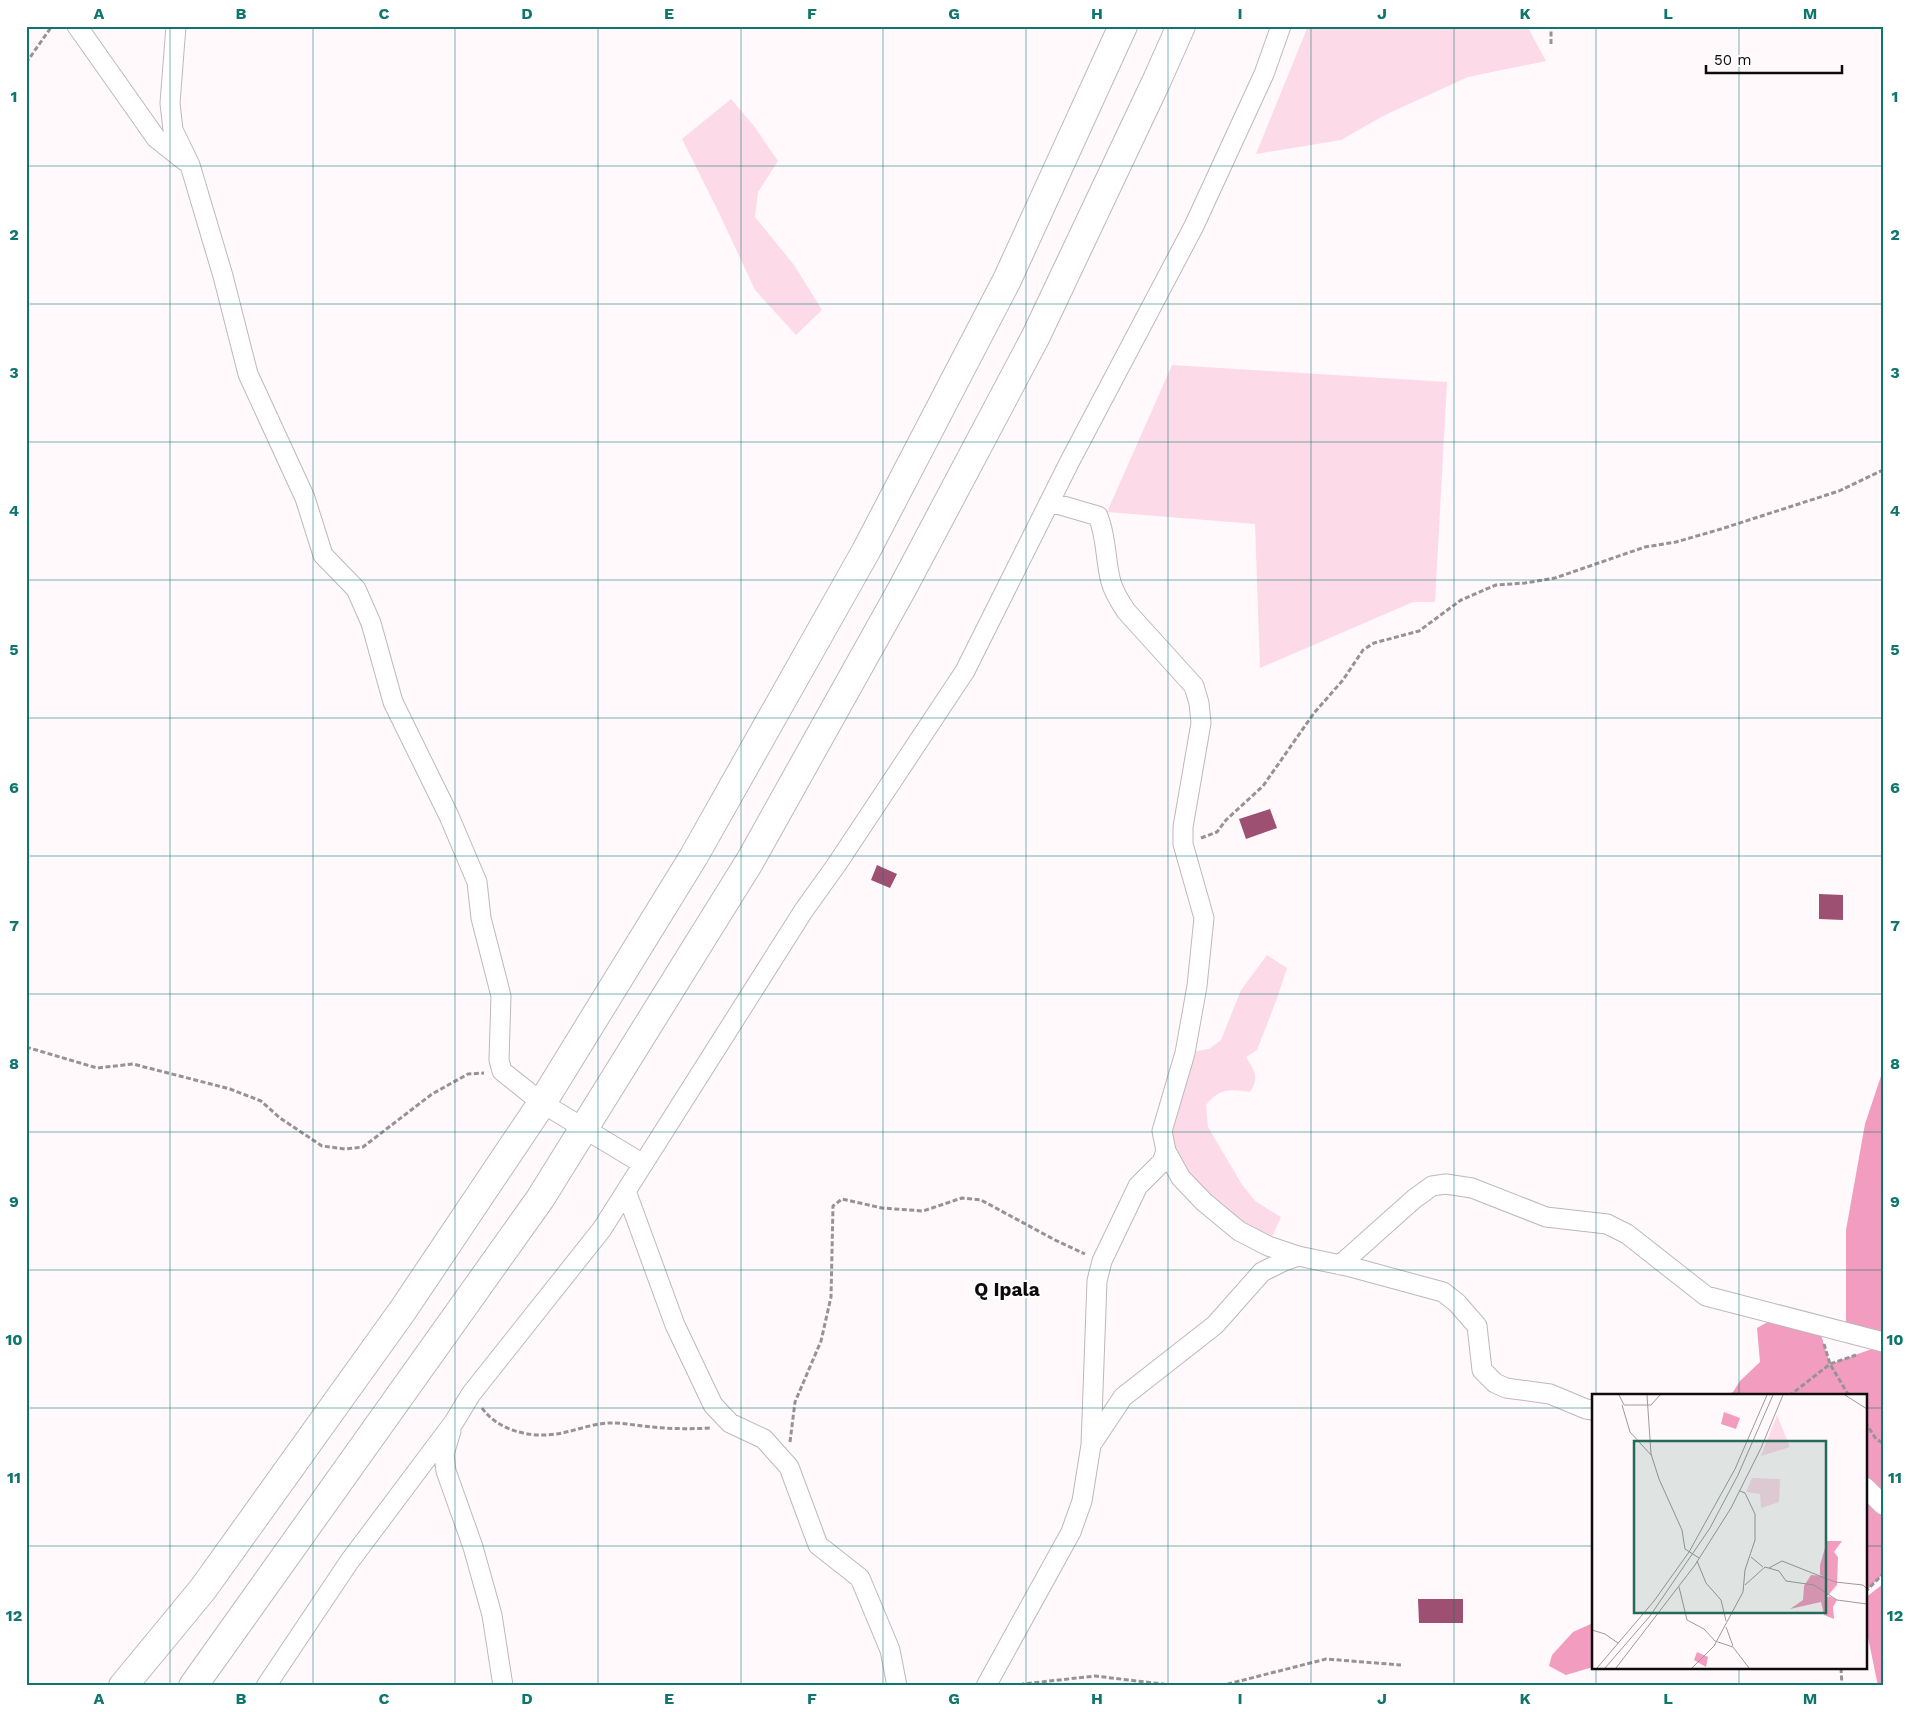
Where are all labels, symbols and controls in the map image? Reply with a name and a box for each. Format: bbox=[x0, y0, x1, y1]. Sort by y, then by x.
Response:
text: A bbox=[94, 4, 105, 23]
text: B bbox=[236, 4, 247, 23]
text: C bbox=[379, 4, 390, 23]
text: D bbox=[521, 4, 533, 23]
text: E bbox=[664, 4, 674, 23]
text: F bbox=[807, 4, 817, 23]
text: G bbox=[948, 4, 960, 23]
text: H bbox=[1091, 4, 1103, 23]
text: I bbox=[1237, 4, 1243, 23]
text: J bbox=[1377, 4, 1387, 23]
text: K bbox=[1519, 4, 1531, 23]
text: L bbox=[1663, 4, 1673, 23]
text: M bbox=[1803, 4, 1817, 23]
scale bar bbox=[1706, 42, 1843, 74]
text: 50 m bbox=[1714, 51, 1751, 69]
text: 1 bbox=[11, 87, 17, 106]
text: 1 bbox=[1892, 87, 1898, 106]
text: 2 bbox=[9, 225, 19, 244]
text: 2 bbox=[1890, 225, 1900, 244]
text: 3 bbox=[9, 363, 19, 382]
text: 3 bbox=[1890, 363, 1900, 382]
text: 4 bbox=[9, 501, 19, 520]
text: 4 bbox=[1890, 501, 1900, 520]
text: 5 bbox=[9, 640, 19, 659]
text: 5 bbox=[1890, 640, 1900, 659]
text: 6 bbox=[9, 778, 19, 797]
text: 6 bbox=[1890, 778, 1900, 797]
text: 7 bbox=[9, 916, 19, 935]
text: 7 bbox=[1890, 916, 1900, 935]
text: 8 bbox=[9, 1054, 19, 1073]
text: 8 bbox=[1890, 1054, 1900, 1073]
text: 9 bbox=[9, 1192, 19, 1211]
text: 9 bbox=[1890, 1192, 1900, 1211]
district label: Q Ipala bbox=[974, 1278, 1040, 1301]
text: 10 bbox=[5, 1330, 23, 1349]
text: 10 bbox=[1886, 1330, 1904, 1349]
inset map bbox=[1592, 1394, 1866, 1670]
text: 11 bbox=[7, 1468, 21, 1487]
text: 11 bbox=[1888, 1468, 1902, 1487]
text: 12 bbox=[6, 1606, 22, 1625]
text: 12 bbox=[1887, 1606, 1903, 1625]
text: A bbox=[94, 1689, 105, 1708]
text: B bbox=[236, 1689, 247, 1708]
text: C bbox=[379, 1689, 390, 1708]
text: D bbox=[521, 1689, 533, 1708]
text: E bbox=[664, 1689, 674, 1708]
text: F bbox=[807, 1689, 817, 1708]
text: G bbox=[948, 1689, 960, 1708]
text: H bbox=[1091, 1689, 1103, 1708]
text: I bbox=[1237, 1689, 1243, 1708]
text: J bbox=[1377, 1689, 1387, 1708]
text: K bbox=[1519, 1689, 1531, 1708]
text: L bbox=[1663, 1689, 1673, 1708]
text: M bbox=[1803, 1689, 1817, 1708]

